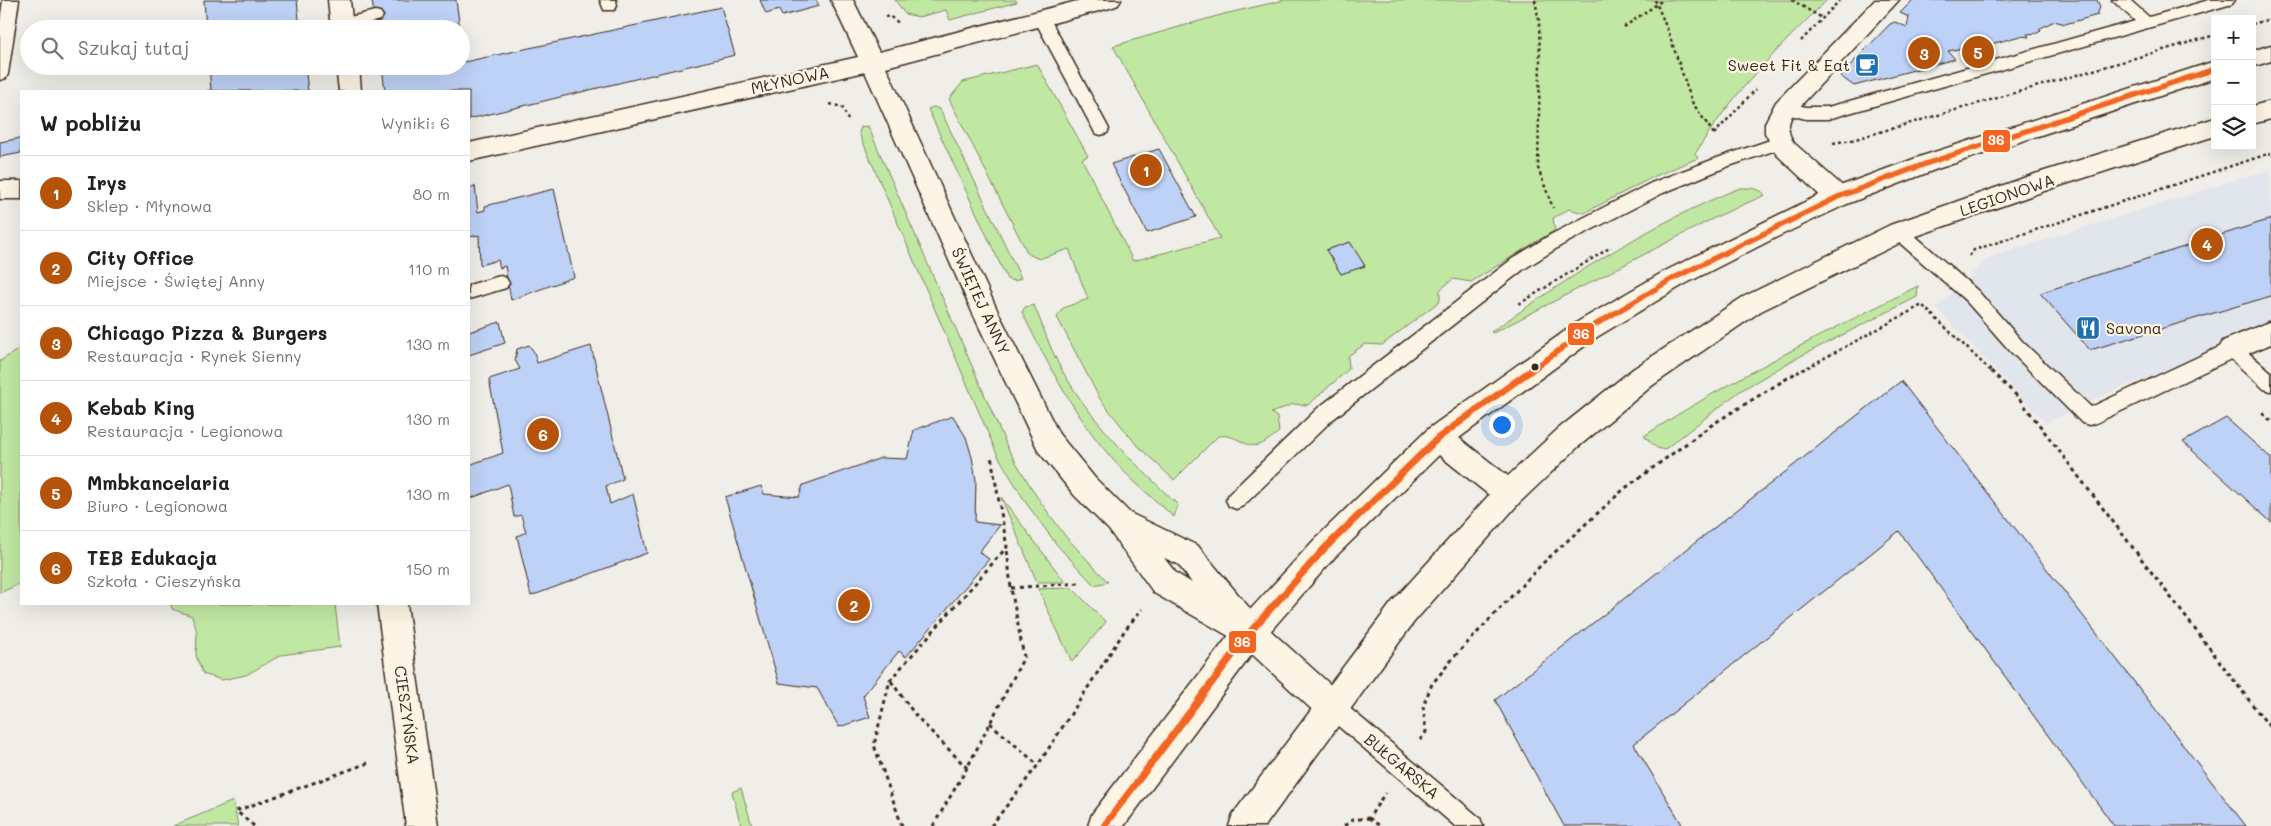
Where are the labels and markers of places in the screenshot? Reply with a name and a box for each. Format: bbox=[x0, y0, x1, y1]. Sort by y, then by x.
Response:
pin: 5 bbox=[1962, 33, 1994, 71]
pin: 3 bbox=[1908, 34, 1940, 72]
cafe icon: Sweet Fit & Eat bbox=[1854, 52, 1880, 78]
place label: Sweet Fit & Eat bbox=[1728, 54, 1850, 75]
pin: 1 bbox=[1130, 151, 1162, 189]
pin: 4 bbox=[2191, 225, 2223, 263]
restaurant icon: Savona bbox=[2075, 315, 2101, 341]
place label: Savona bbox=[2106, 317, 2162, 338]
unlabelled marker bbox=[1530, 362, 1540, 372]
pin: 6 bbox=[527, 415, 559, 453]
pin: 2 bbox=[838, 586, 870, 624]

